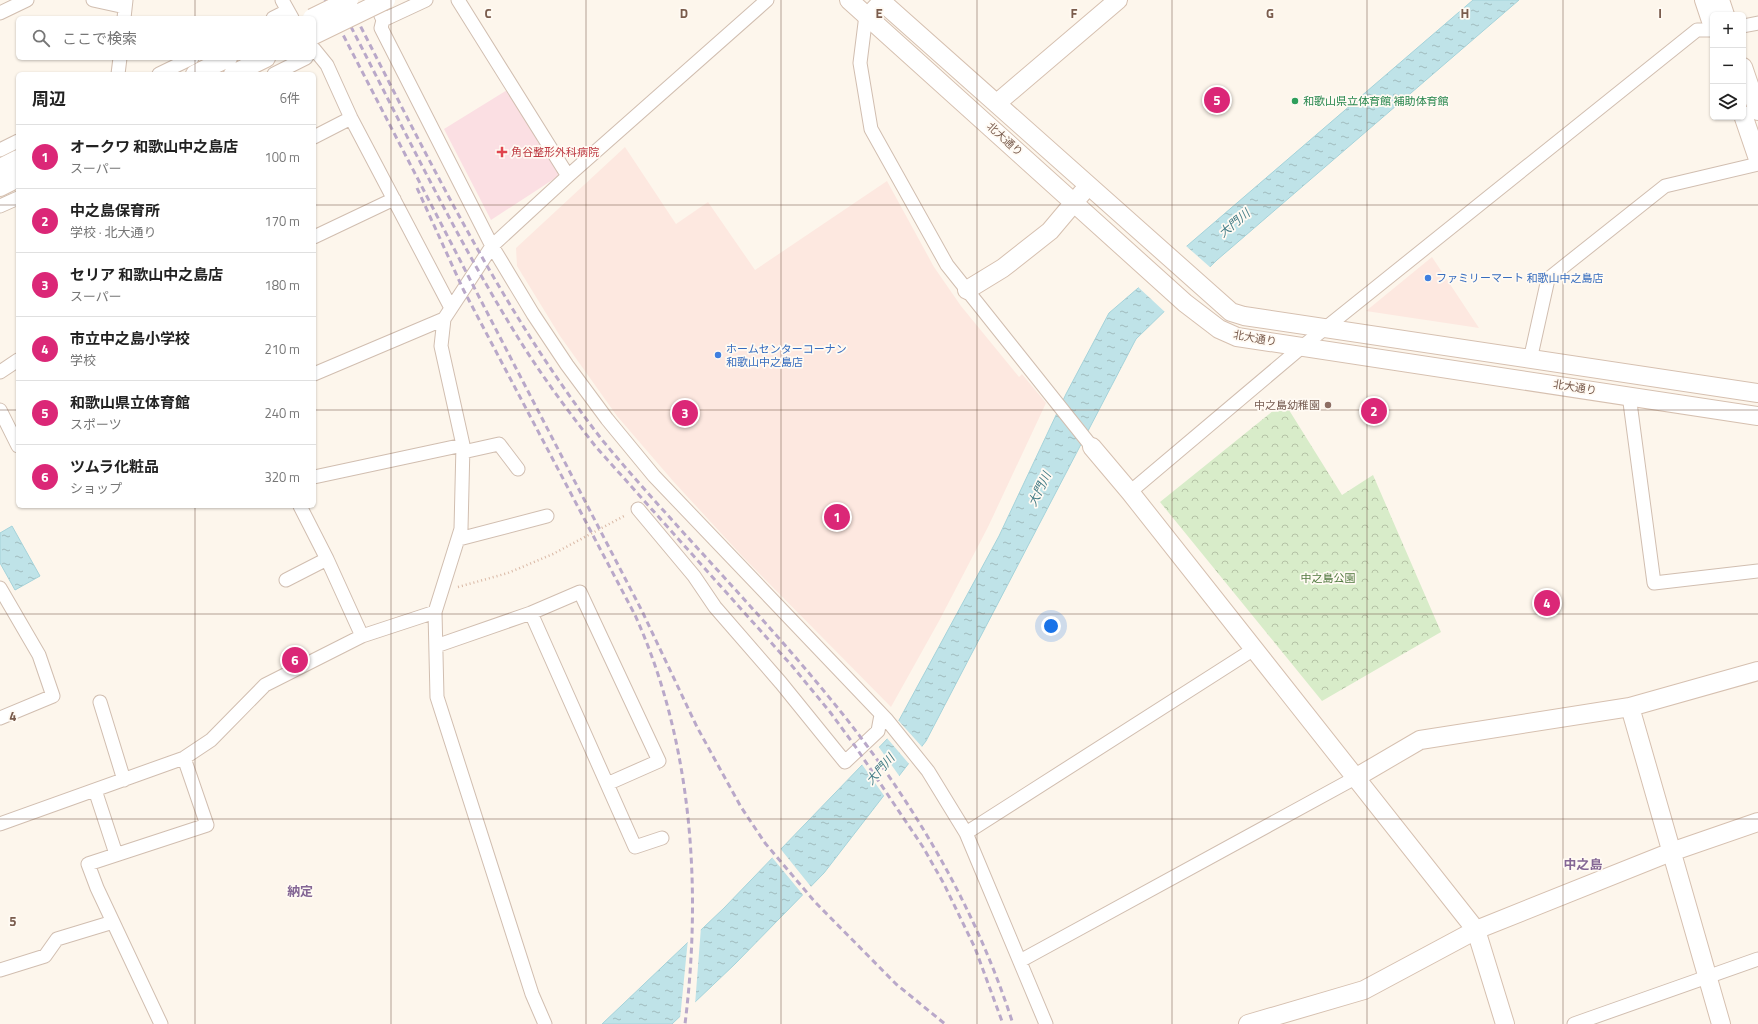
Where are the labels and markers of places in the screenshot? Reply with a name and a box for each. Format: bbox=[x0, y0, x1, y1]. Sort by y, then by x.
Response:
pin: 5 bbox=[1204, 85, 1230, 115]
place label: 和歌山県立体育館 補助体育館 bbox=[1303, 93, 1448, 109]
marker: 和歌山県立体育館 補助体育館 bbox=[1290, 96, 1300, 106]
place label: 角谷整形外科病院 bbox=[511, 144, 599, 160]
marker: 角谷整形外科病院 bbox=[496, 146, 508, 158]
place label: ファミリーマート 和歌山中之島店 bbox=[1436, 270, 1603, 286]
marker: ファミリーマート 和歌山中之島店 bbox=[1423, 273, 1433, 283]
place label: ホームセンターコーナン 和歌山中之島店 bbox=[726, 341, 847, 370]
marker: ホームセンターコーナン 和歌山中之島店 bbox=[713, 350, 723, 360]
pin: 2 bbox=[1361, 396, 1387, 426]
place label: 中之島幼稚園 bbox=[1254, 397, 1320, 413]
pin: 3 bbox=[672, 398, 698, 428]
marker: 中之島幼稚園 bbox=[1323, 400, 1333, 410]
pin: 1 bbox=[824, 502, 850, 532]
pin: 4 bbox=[1534, 588, 1560, 618]
pin: 6 bbox=[282, 645, 308, 675]

